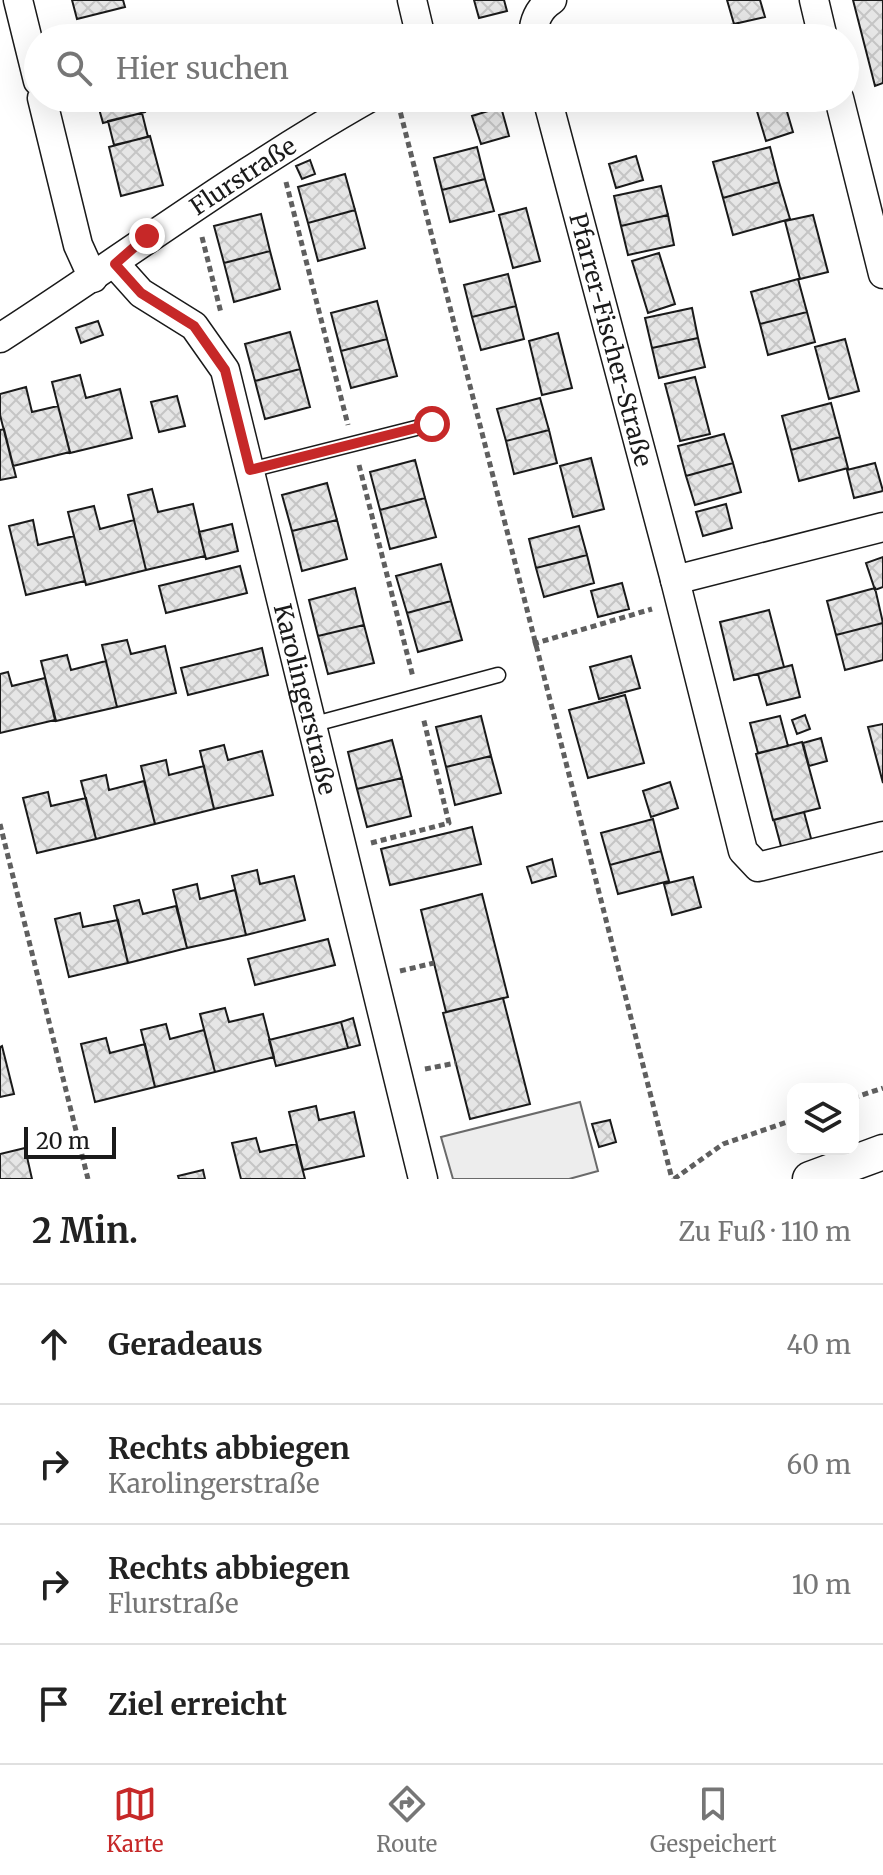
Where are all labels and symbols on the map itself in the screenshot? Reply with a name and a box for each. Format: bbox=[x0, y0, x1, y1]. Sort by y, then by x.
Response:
street label: Flurstraße bbox=[184, 130, 302, 222]
street label: Pfarrer-Fischer-Straße bbox=[563, 209, 660, 470]
route end bbox=[129, 218, 165, 254]
route start bbox=[414, 406, 450, 442]
street label: Karolingerstraße bbox=[267, 600, 344, 798]
scale bar bbox=[24, 1123, 116, 1159]

